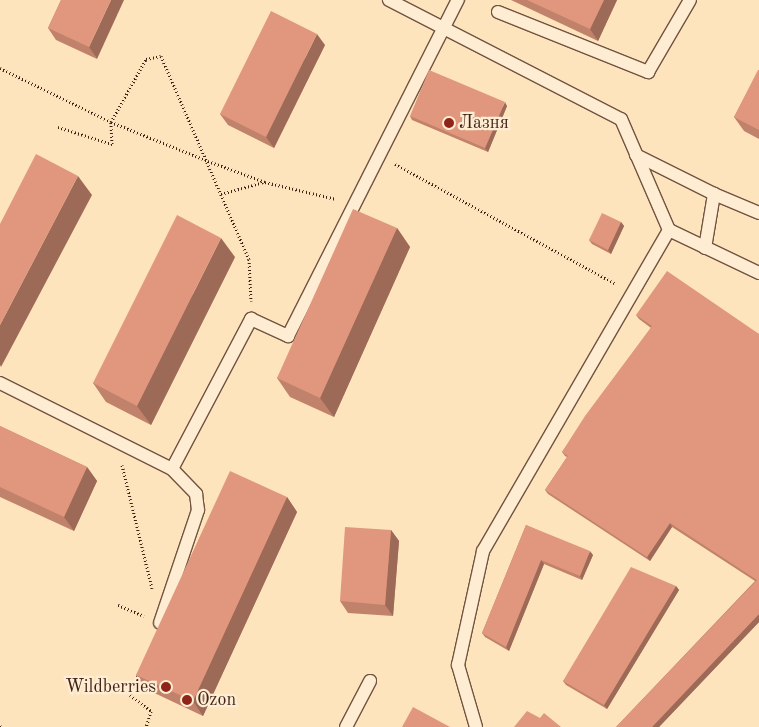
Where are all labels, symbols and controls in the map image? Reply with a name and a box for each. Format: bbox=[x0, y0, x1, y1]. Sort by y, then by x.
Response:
place label: Лазня bbox=[459, 112, 509, 134]
marker: Лазня bbox=[443, 117, 455, 129]
place label: Wildberries bbox=[65, 676, 156, 698]
marker: Wildberries bbox=[160, 681, 172, 693]
place label: Ozon bbox=[197, 689, 236, 711]
marker: Ozon bbox=[181, 694, 193, 706]

